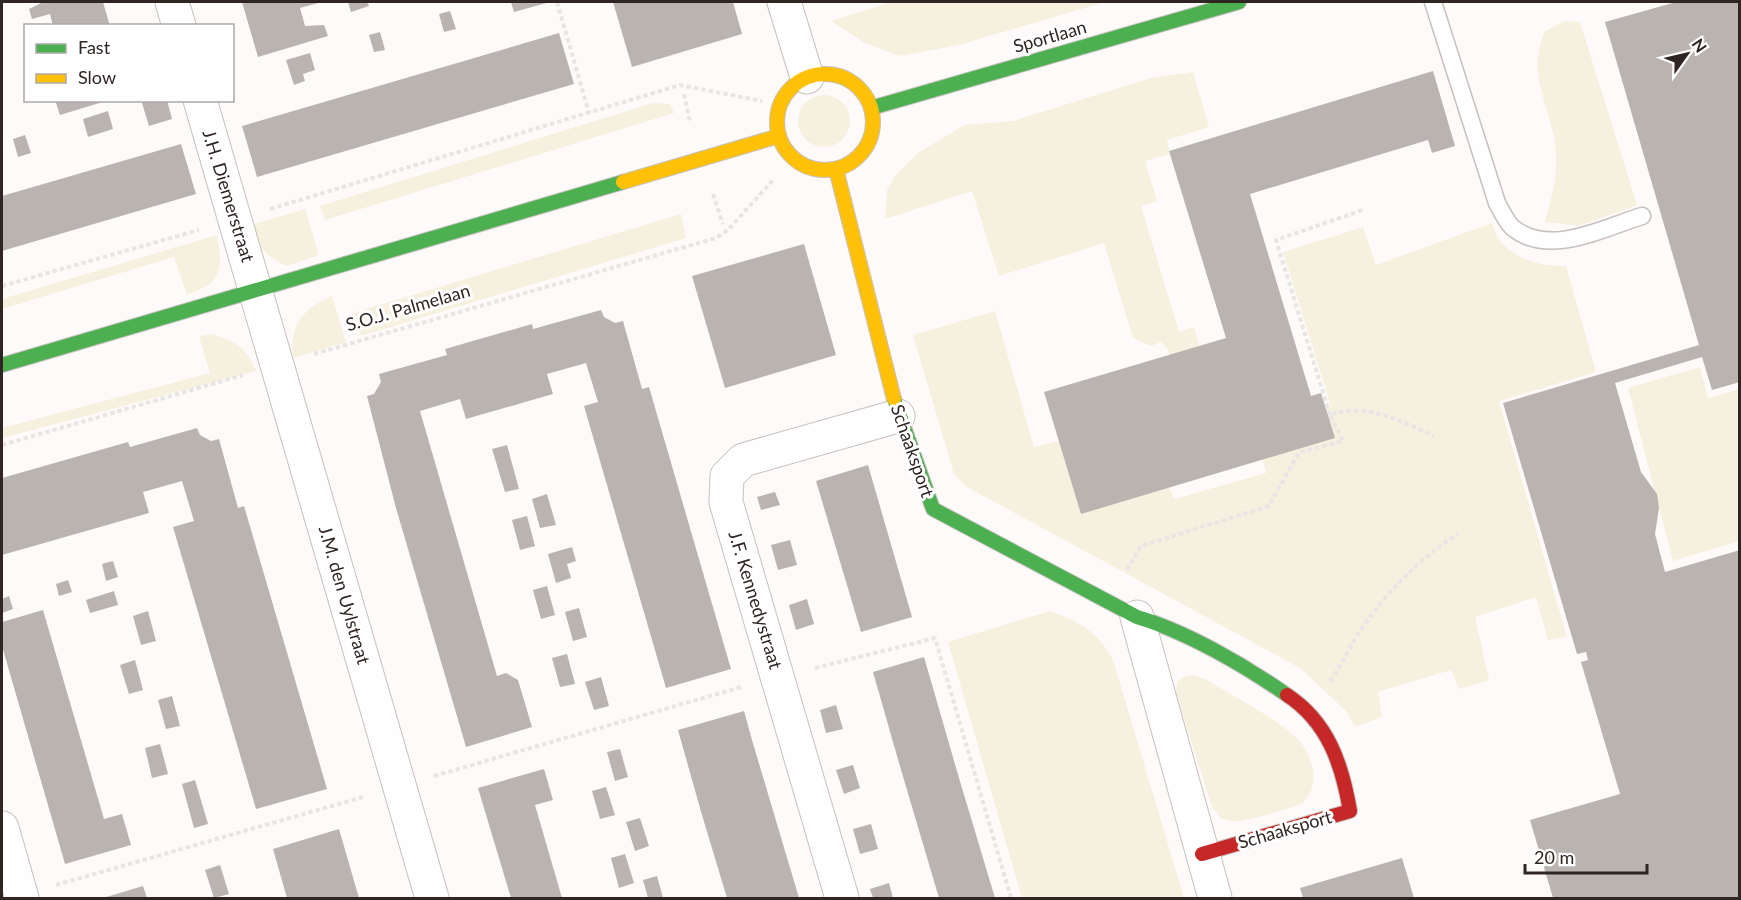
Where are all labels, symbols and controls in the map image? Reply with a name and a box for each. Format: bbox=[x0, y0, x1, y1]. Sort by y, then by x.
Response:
street label: Sportlaan bbox=[1011, 15, 1089, 57]
legend bbox=[24, 24, 234, 102]
north arrow bbox=[1657, 24, 1717, 84]
text: N bbox=[1689, 35, 1711, 56]
text: Fast bbox=[78, 36, 111, 58]
text: Slow bbox=[78, 66, 116, 88]
street label: J.H. Diemerstraat bbox=[198, 127, 260, 265]
street label: S.O.J. Palmelaan bbox=[343, 279, 472, 335]
street label: Schaaksport bbox=[887, 401, 939, 500]
street label: J.M. den Uylstraat bbox=[315, 523, 375, 667]
street label: J.F. Kennedystraat bbox=[724, 528, 788, 672]
street label: Schaaksport bbox=[1235, 805, 1335, 853]
scale bar bbox=[1525, 837, 1646, 875]
text: 20 m bbox=[1534, 846, 1574, 868]

